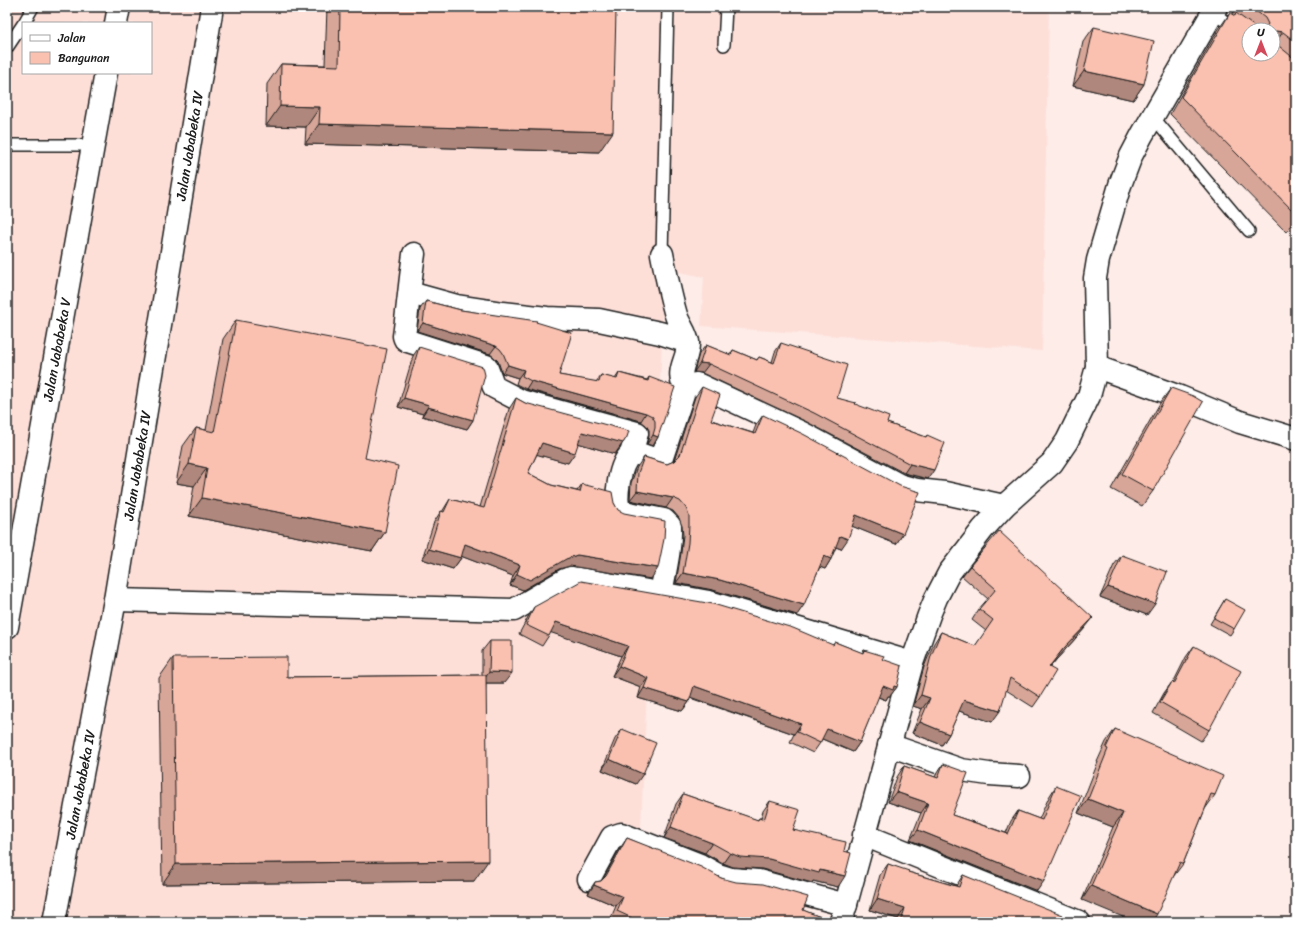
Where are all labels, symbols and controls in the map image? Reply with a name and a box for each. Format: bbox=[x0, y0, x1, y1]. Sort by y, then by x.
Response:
legend bbox=[22, 22, 152, 74]
north arrow bbox=[1241, 22, 1281, 62]
text: U bbox=[1257, 23, 1265, 42]
text: Jalan bbox=[57, 27, 86, 49]
text: Bangunan bbox=[58, 47, 110, 69]
street label: Jalan Jababeka IV bbox=[168, 88, 211, 204]
street label: Jalan Jababeka V bbox=[35, 295, 79, 404]
street label: Jalan Jababeka IV bbox=[116, 408, 159, 523]
street label: Jalan Jababeka IV bbox=[58, 727, 103, 842]

